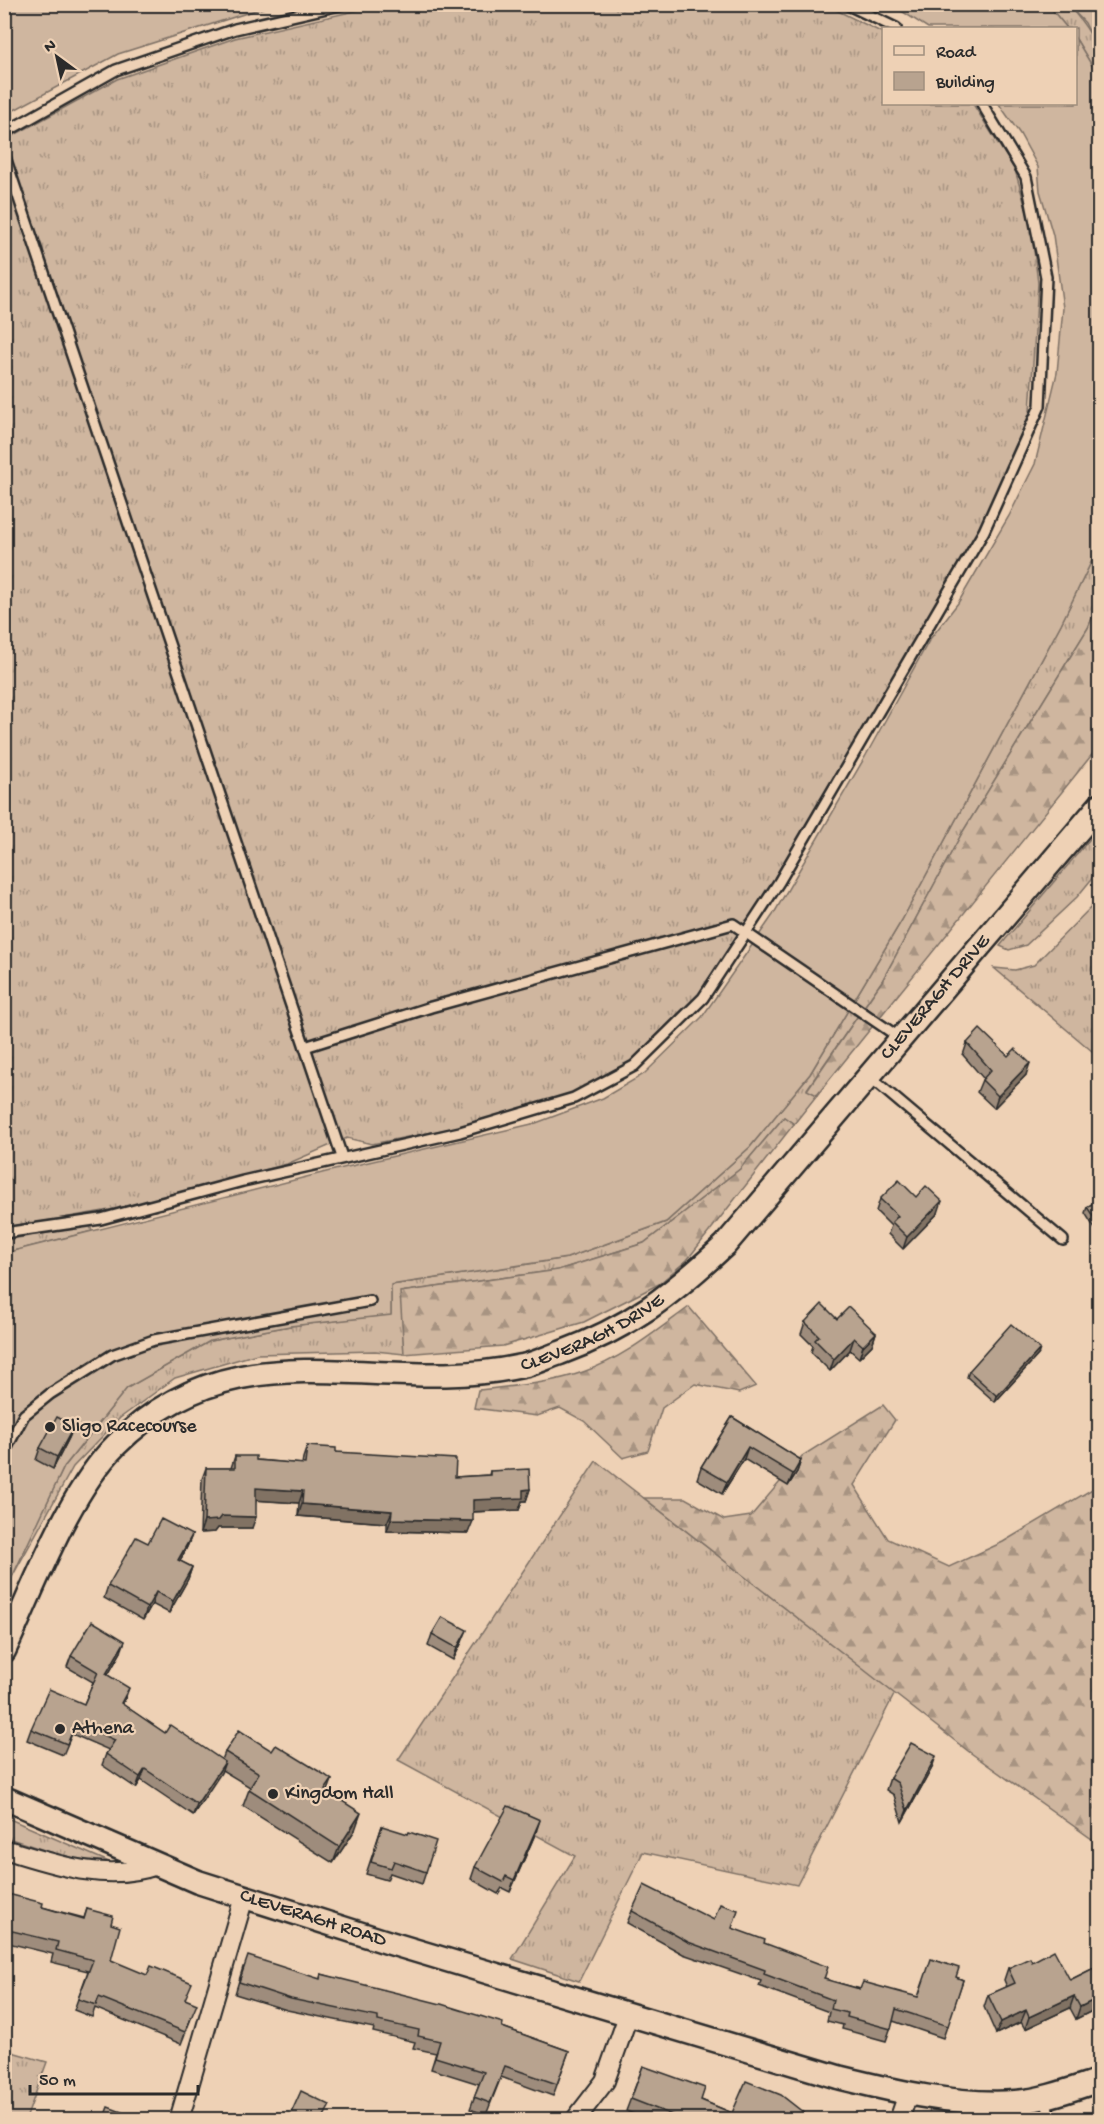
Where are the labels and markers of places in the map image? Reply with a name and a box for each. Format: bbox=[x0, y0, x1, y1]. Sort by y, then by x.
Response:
place label: Sligo Racecourse bbox=[62, 1416, 197, 1439]
marker: Sligo Racecourse bbox=[43, 1420, 57, 1434]
place label: Athena bbox=[72, 1718, 135, 1741]
marker: Athena bbox=[53, 1722, 67, 1736]
place label: Kingdom Hall bbox=[285, 1783, 394, 1806]
marker: Kingdom Hall bbox=[266, 1787, 280, 1801]

